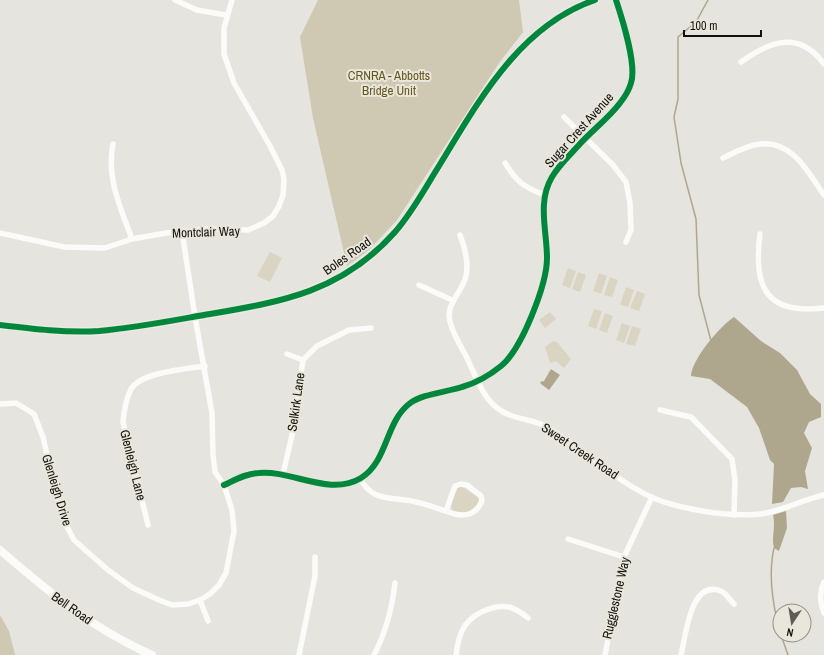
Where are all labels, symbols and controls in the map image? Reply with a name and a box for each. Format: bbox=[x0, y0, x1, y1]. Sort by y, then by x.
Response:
scale bar bbox=[684, 12, 761, 38]
text: 100 m bbox=[690, 18, 717, 34]
park label: CRNRA - Abbotts Bridge Unit bbox=[348, 67, 430, 99]
street label: Sugar Crest Avenue bbox=[541, 89, 617, 171]
street label: Montclair Way bbox=[172, 222, 241, 242]
street label: Boles Road bbox=[320, 233, 375, 279]
street label: Selkirk Lane bbox=[283, 371, 309, 433]
street label: Sweet Creek Road bbox=[538, 419, 622, 483]
street label: Glenleigh Lane bbox=[116, 428, 150, 502]
street label: Glenleigh Drive bbox=[38, 452, 76, 528]
street label: Rugglestone Way bbox=[598, 555, 634, 641]
street label: Bell Road bbox=[48, 588, 96, 628]
north arrow bbox=[772, 603, 812, 643]
text: N bbox=[785, 625, 795, 640]

